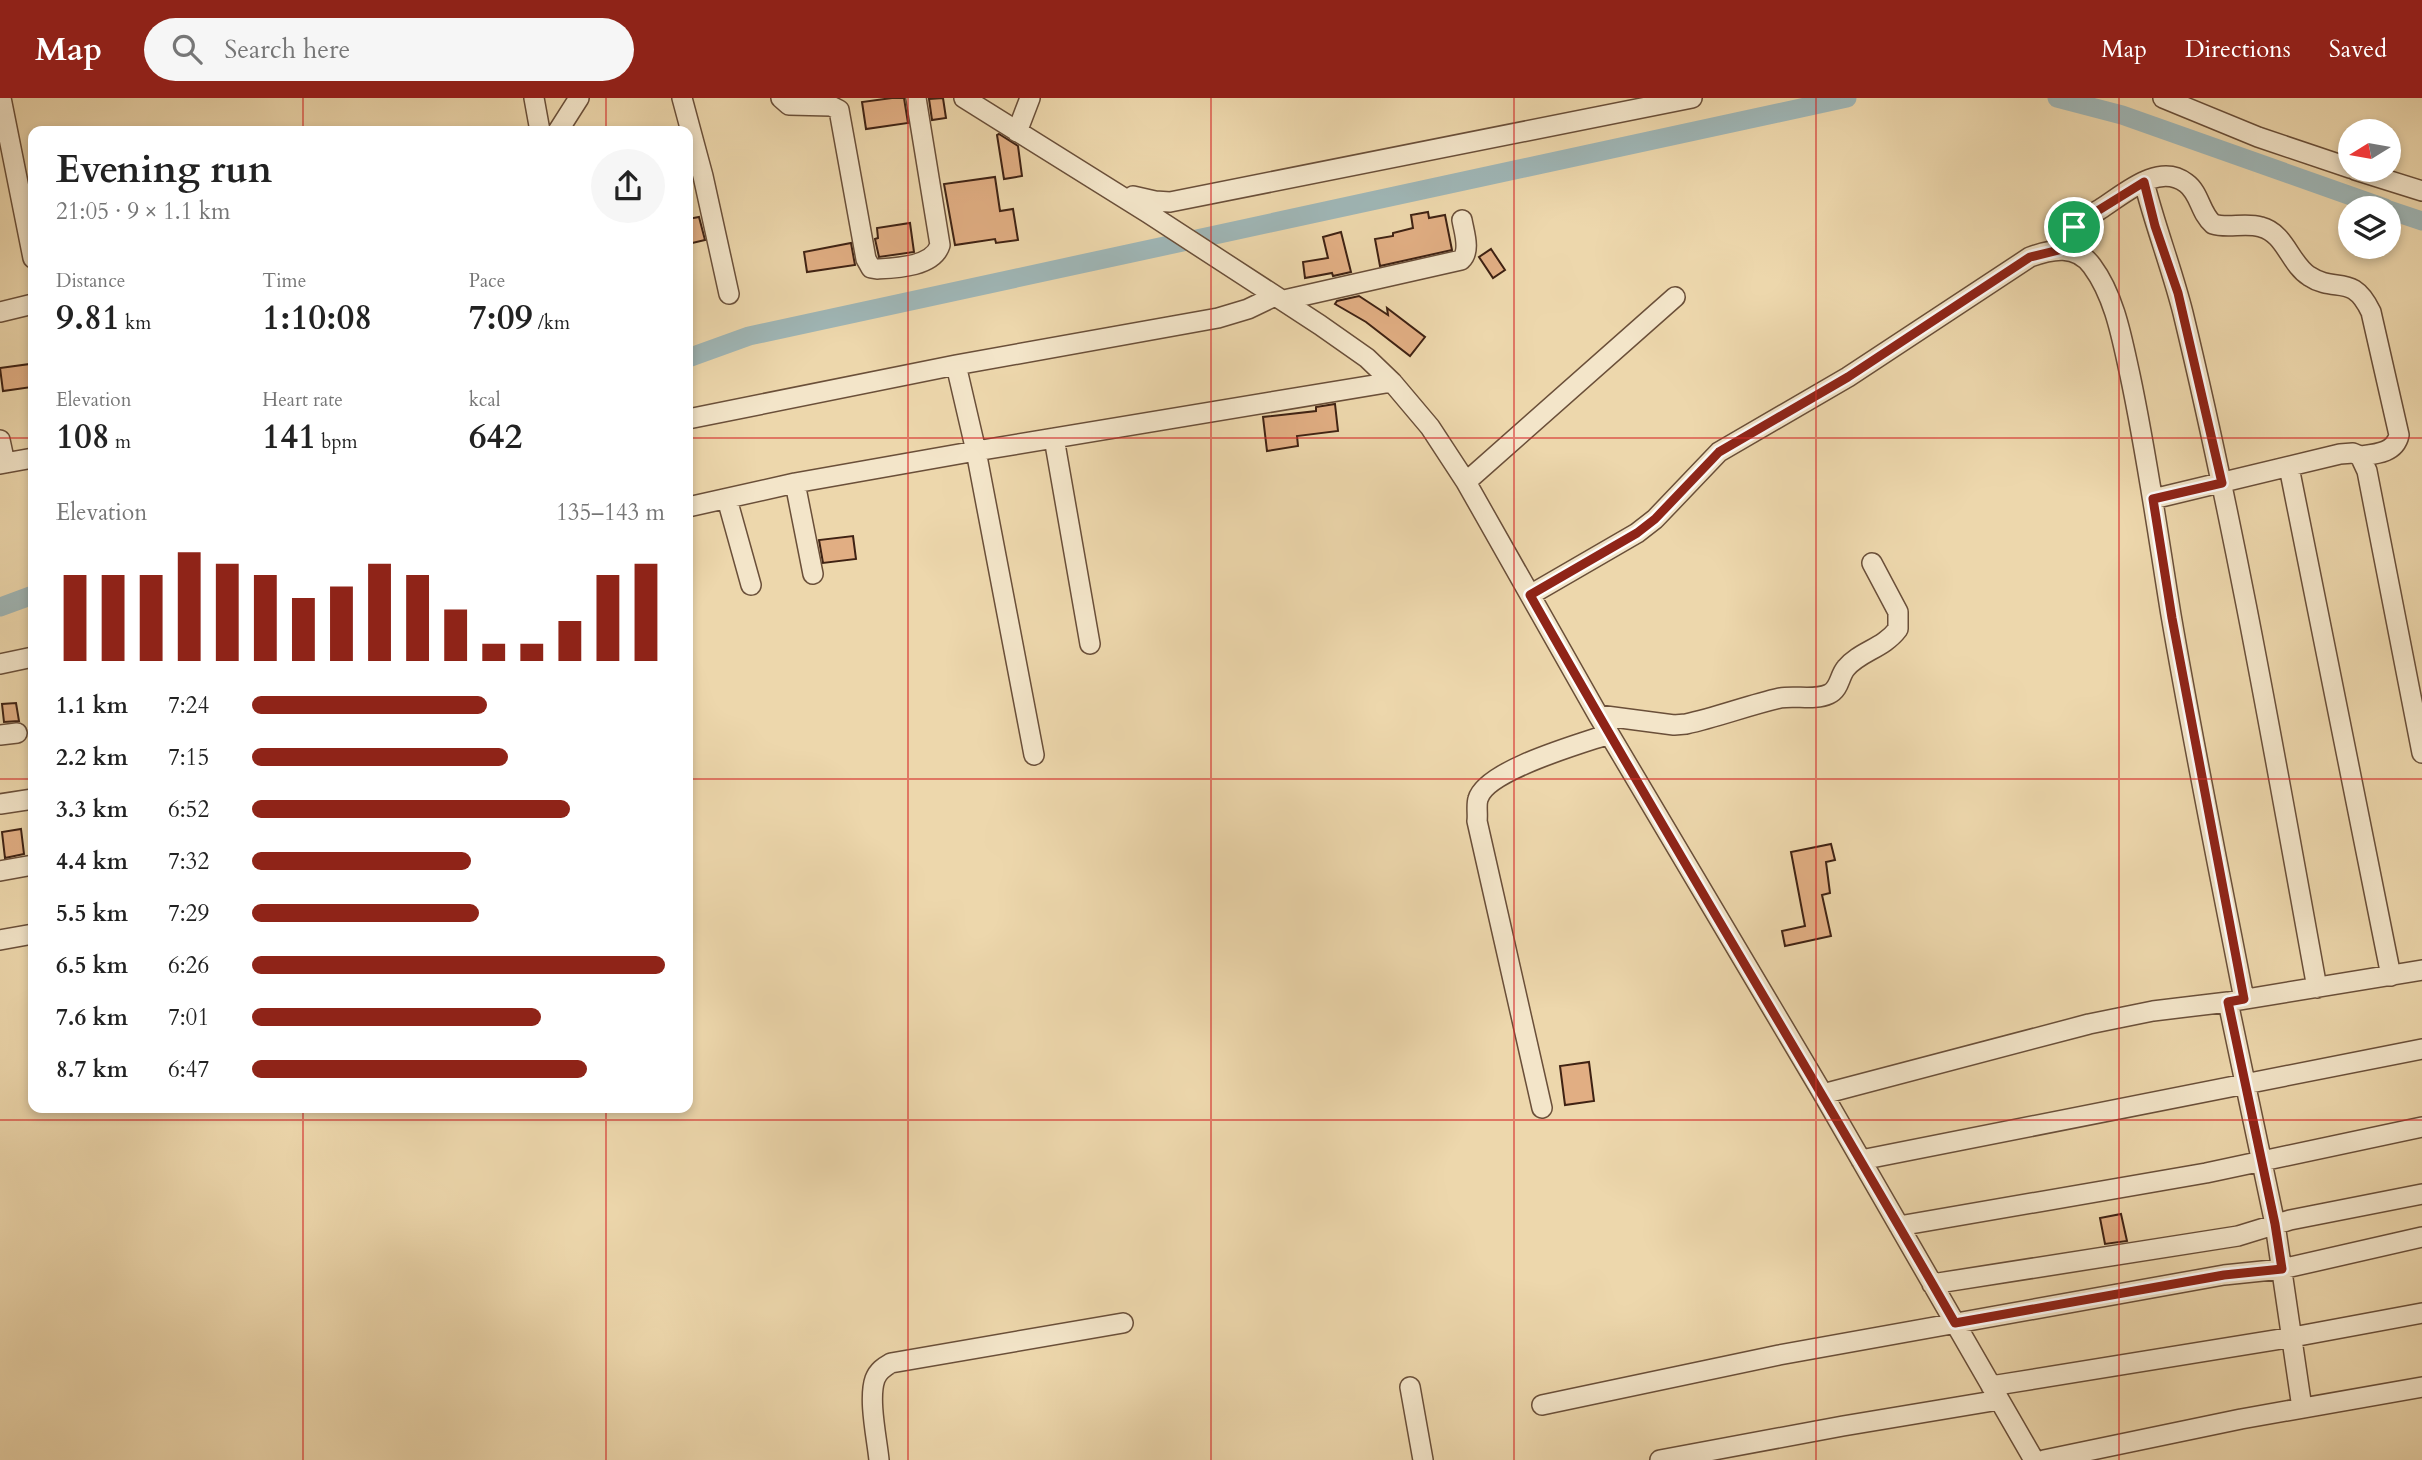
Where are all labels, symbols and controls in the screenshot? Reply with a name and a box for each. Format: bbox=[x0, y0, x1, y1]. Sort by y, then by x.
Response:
search box bbox=[144, 18, 634, 81]
text: Map bbox=[35, 27, 102, 72]
icon: search bbox=[168, 30, 206, 68]
text: Search here bbox=[224, 32, 350, 67]
text: Map bbox=[2101, 33, 2147, 66]
text: Directions bbox=[2185, 33, 2291, 66]
text: Saved bbox=[2329, 33, 2387, 66]
north arrow bbox=[2338, 119, 2401, 182]
map controls bbox=[2338, 119, 2401, 259]
text: Evening run bbox=[56, 144, 272, 196]
button: share bbox=[591, 149, 665, 223]
text: 21:05 · 9 × 1.1 km bbox=[56, 196, 230, 227]
button: layers bbox=[2338, 196, 2401, 259]
pin bbox=[2044, 197, 2104, 257]
icon: arrive bbox=[2055, 208, 2093, 246]
text: Distance bbox=[56, 268, 125, 294]
text: Time bbox=[262, 268, 306, 294]
text: Pace bbox=[469, 268, 505, 294]
text: 9.81 bbox=[56, 294, 120, 342]
text: 1:10:08 bbox=[262, 294, 372, 342]
text: 7:09 bbox=[469, 294, 533, 342]
text: km bbox=[120, 310, 151, 336]
text: /km bbox=[533, 310, 570, 336]
text: Elevation bbox=[56, 387, 131, 413]
text: Heart rate bbox=[262, 387, 343, 413]
text: kcal bbox=[469, 387, 501, 413]
text: 108 bbox=[56, 413, 110, 461]
text: 141 bbox=[262, 413, 316, 461]
text: 642 bbox=[469, 413, 522, 461]
text: m bbox=[110, 429, 131, 455]
text: bpm bbox=[316, 429, 358, 455]
text: Elevation bbox=[56, 497, 147, 528]
text: 135–143 m bbox=[556, 497, 665, 528]
text: 1.1 km bbox=[56, 690, 128, 721]
text: 7:24 bbox=[168, 690, 209, 721]
text: 2.2 km bbox=[56, 742, 128, 773]
text: 7:15 bbox=[168, 742, 209, 773]
text: 3.3 km bbox=[56, 794, 128, 825]
text: 6:52 bbox=[168, 794, 209, 825]
text: 4.4 km bbox=[56, 846, 128, 877]
text: 7:32 bbox=[168, 846, 209, 877]
text: 5.5 km bbox=[56, 898, 128, 929]
text: 7:29 bbox=[168, 898, 209, 929]
text: 6.5 km bbox=[56, 950, 128, 981]
text: 6:26 bbox=[168, 950, 209, 981]
text: 7.6 km bbox=[56, 1002, 128, 1033]
text: 7:01 bbox=[168, 1002, 209, 1033]
text: 8.7 km bbox=[56, 1054, 128, 1085]
text: 6:47 bbox=[168, 1054, 209, 1085]

